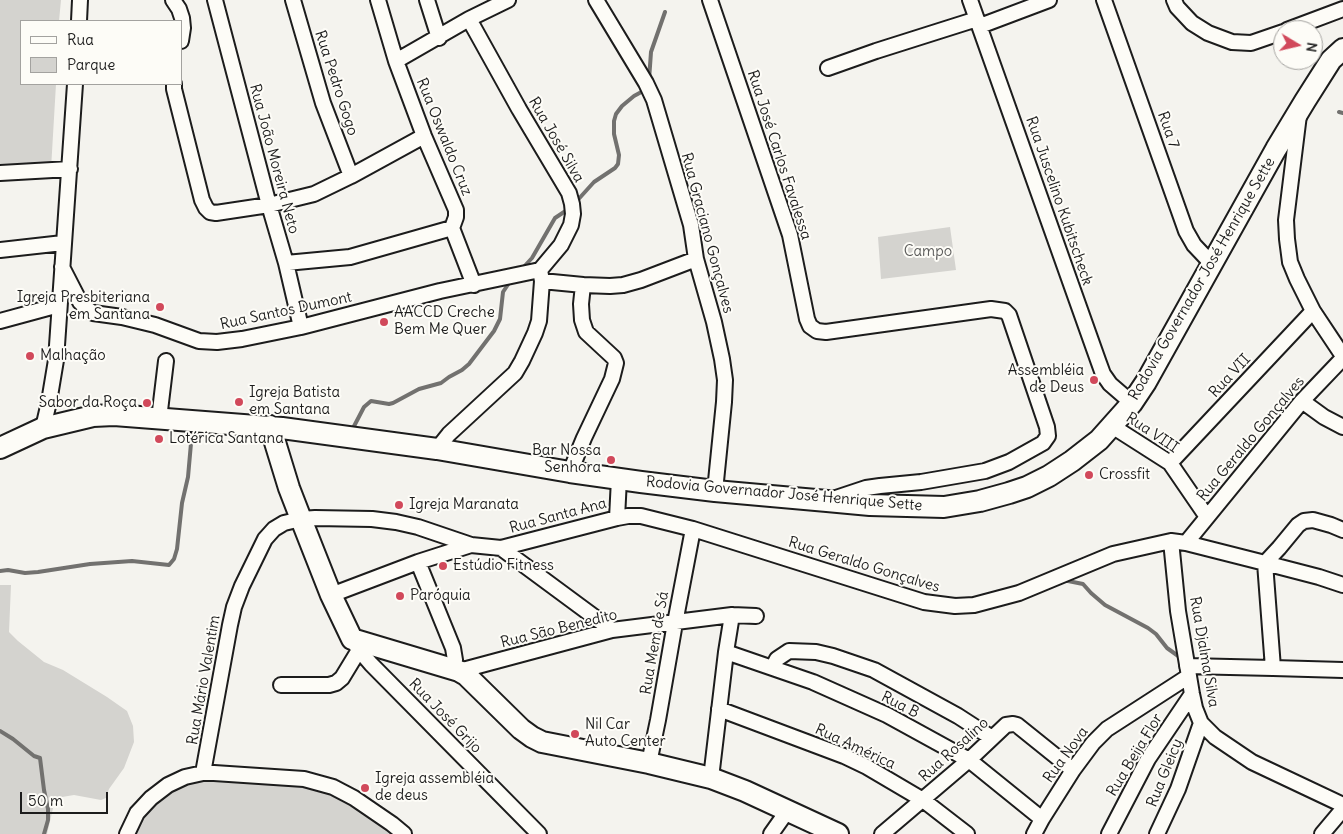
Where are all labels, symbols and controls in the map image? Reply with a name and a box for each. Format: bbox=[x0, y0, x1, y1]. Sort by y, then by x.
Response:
legend bbox=[20, 20, 182, 85]
north arrow bbox=[1273, 20, 1323, 70]
street label: Rua Pedro Gogo bbox=[310, 28, 362, 138]
text: Rua bbox=[67, 30, 94, 49]
text: N bbox=[1302, 41, 1321, 53]
text: Parque bbox=[67, 55, 115, 74]
street label: Rua José Carlos Favalessa bbox=[743, 68, 815, 242]
street label: Rua Oswaldo Cruz bbox=[412, 76, 476, 198]
street label: Rua João Moreira Neto bbox=[245, 82, 303, 236]
street label: Rua José Silva bbox=[524, 94, 588, 186]
street label: Rua 7 bbox=[1153, 109, 1183, 151]
street label: Rua Juscelino Kubitscheck bbox=[1022, 114, 1096, 288]
street label: Rua Graciano Gonçalves bbox=[677, 151, 737, 315]
street label: Rodovia Governador José Henrique Sette bbox=[1125, 154, 1279, 404]
park label: Campo bbox=[904, 243, 952, 261]
street label: Rua Santos Dumont bbox=[218, 288, 354, 334]
place label: Igreja Presbiteriana em Santana bbox=[17, 289, 150, 324]
marker: Igreja Presbiteriana em Santana bbox=[154, 301, 166, 313]
place label: AACCD Creche Bem Me Quer bbox=[394, 304, 495, 339]
marker: AACCD Creche Bem Me Quer bbox=[378, 316, 390, 328]
place label: Malhação bbox=[40, 347, 106, 365]
marker: Malhação bbox=[24, 350, 36, 362]
street label: Rua VII bbox=[1205, 351, 1255, 401]
place label: Assembléia de Deus bbox=[1008, 362, 1084, 397]
street label: Rua Geraldo Gonçalves bbox=[1193, 373, 1309, 505]
marker: Assembléia de Deus bbox=[1088, 374, 1100, 386]
place label: Igreja Batista em Santana bbox=[249, 384, 340, 419]
place label: Sabor da Roça bbox=[39, 394, 137, 412]
marker: Igreja Batista em Santana bbox=[233, 396, 245, 408]
marker: Sabor da Roça bbox=[141, 397, 153, 409]
street label: Rua VIII bbox=[1122, 409, 1182, 457]
place label: Lotérica Santana bbox=[169, 430, 284, 448]
marker: Lotérica Santana bbox=[153, 433, 165, 445]
place label: Bar Nossa Senhora bbox=[532, 442, 601, 477]
marker: Bar Nossa Senhora bbox=[605, 454, 617, 466]
place label: Crossfit bbox=[1099, 466, 1150, 484]
marker: Crossfit bbox=[1083, 469, 1095, 481]
street label: Rodovia Governador José Henrique Sette bbox=[645, 473, 923, 515]
street label: Rua Santa Ana bbox=[507, 494, 609, 538]
place label: Igreja Maranata bbox=[409, 496, 519, 514]
marker: Igreja Maranata bbox=[393, 499, 405, 511]
street label: Rua Geraldo Gonçalves bbox=[786, 533, 942, 597]
place label: Estúdio Fitness bbox=[453, 557, 554, 575]
marker: Estúdio Fitness bbox=[437, 560, 449, 572]
place label: Paróquia bbox=[410, 587, 471, 605]
marker: Paróquia bbox=[394, 590, 406, 602]
street label: Rua Mem de Sá bbox=[637, 590, 673, 696]
street label: Rua Djalma Silva bbox=[1185, 595, 1223, 709]
street label: Rua São Benedito bbox=[499, 606, 619, 652]
street label: Rua Mário Valentim bbox=[184, 614, 224, 746]
street label: Rua José Grijo bbox=[405, 675, 485, 757]
street label: Rua B bbox=[878, 688, 922, 722]
street label: Rua Beija Flor bbox=[1103, 710, 1167, 800]
street label: Rua Rosalino bbox=[916, 714, 992, 786]
place label: Nil Car Auto Center bbox=[585, 716, 666, 751]
street label: Rua América bbox=[812, 721, 898, 773]
street label: Rua Nova bbox=[1040, 724, 1092, 786]
marker: Nil Car Auto Center bbox=[569, 728, 581, 740]
street label: Rua Gleicy bbox=[1143, 736, 1187, 810]
place label: Igreja assembléia de deus bbox=[375, 770, 494, 805]
scale bar bbox=[22, 782, 110, 814]
marker: Igreja assembléia de deus bbox=[359, 782, 371, 794]
text: 50 m bbox=[28, 791, 63, 810]

